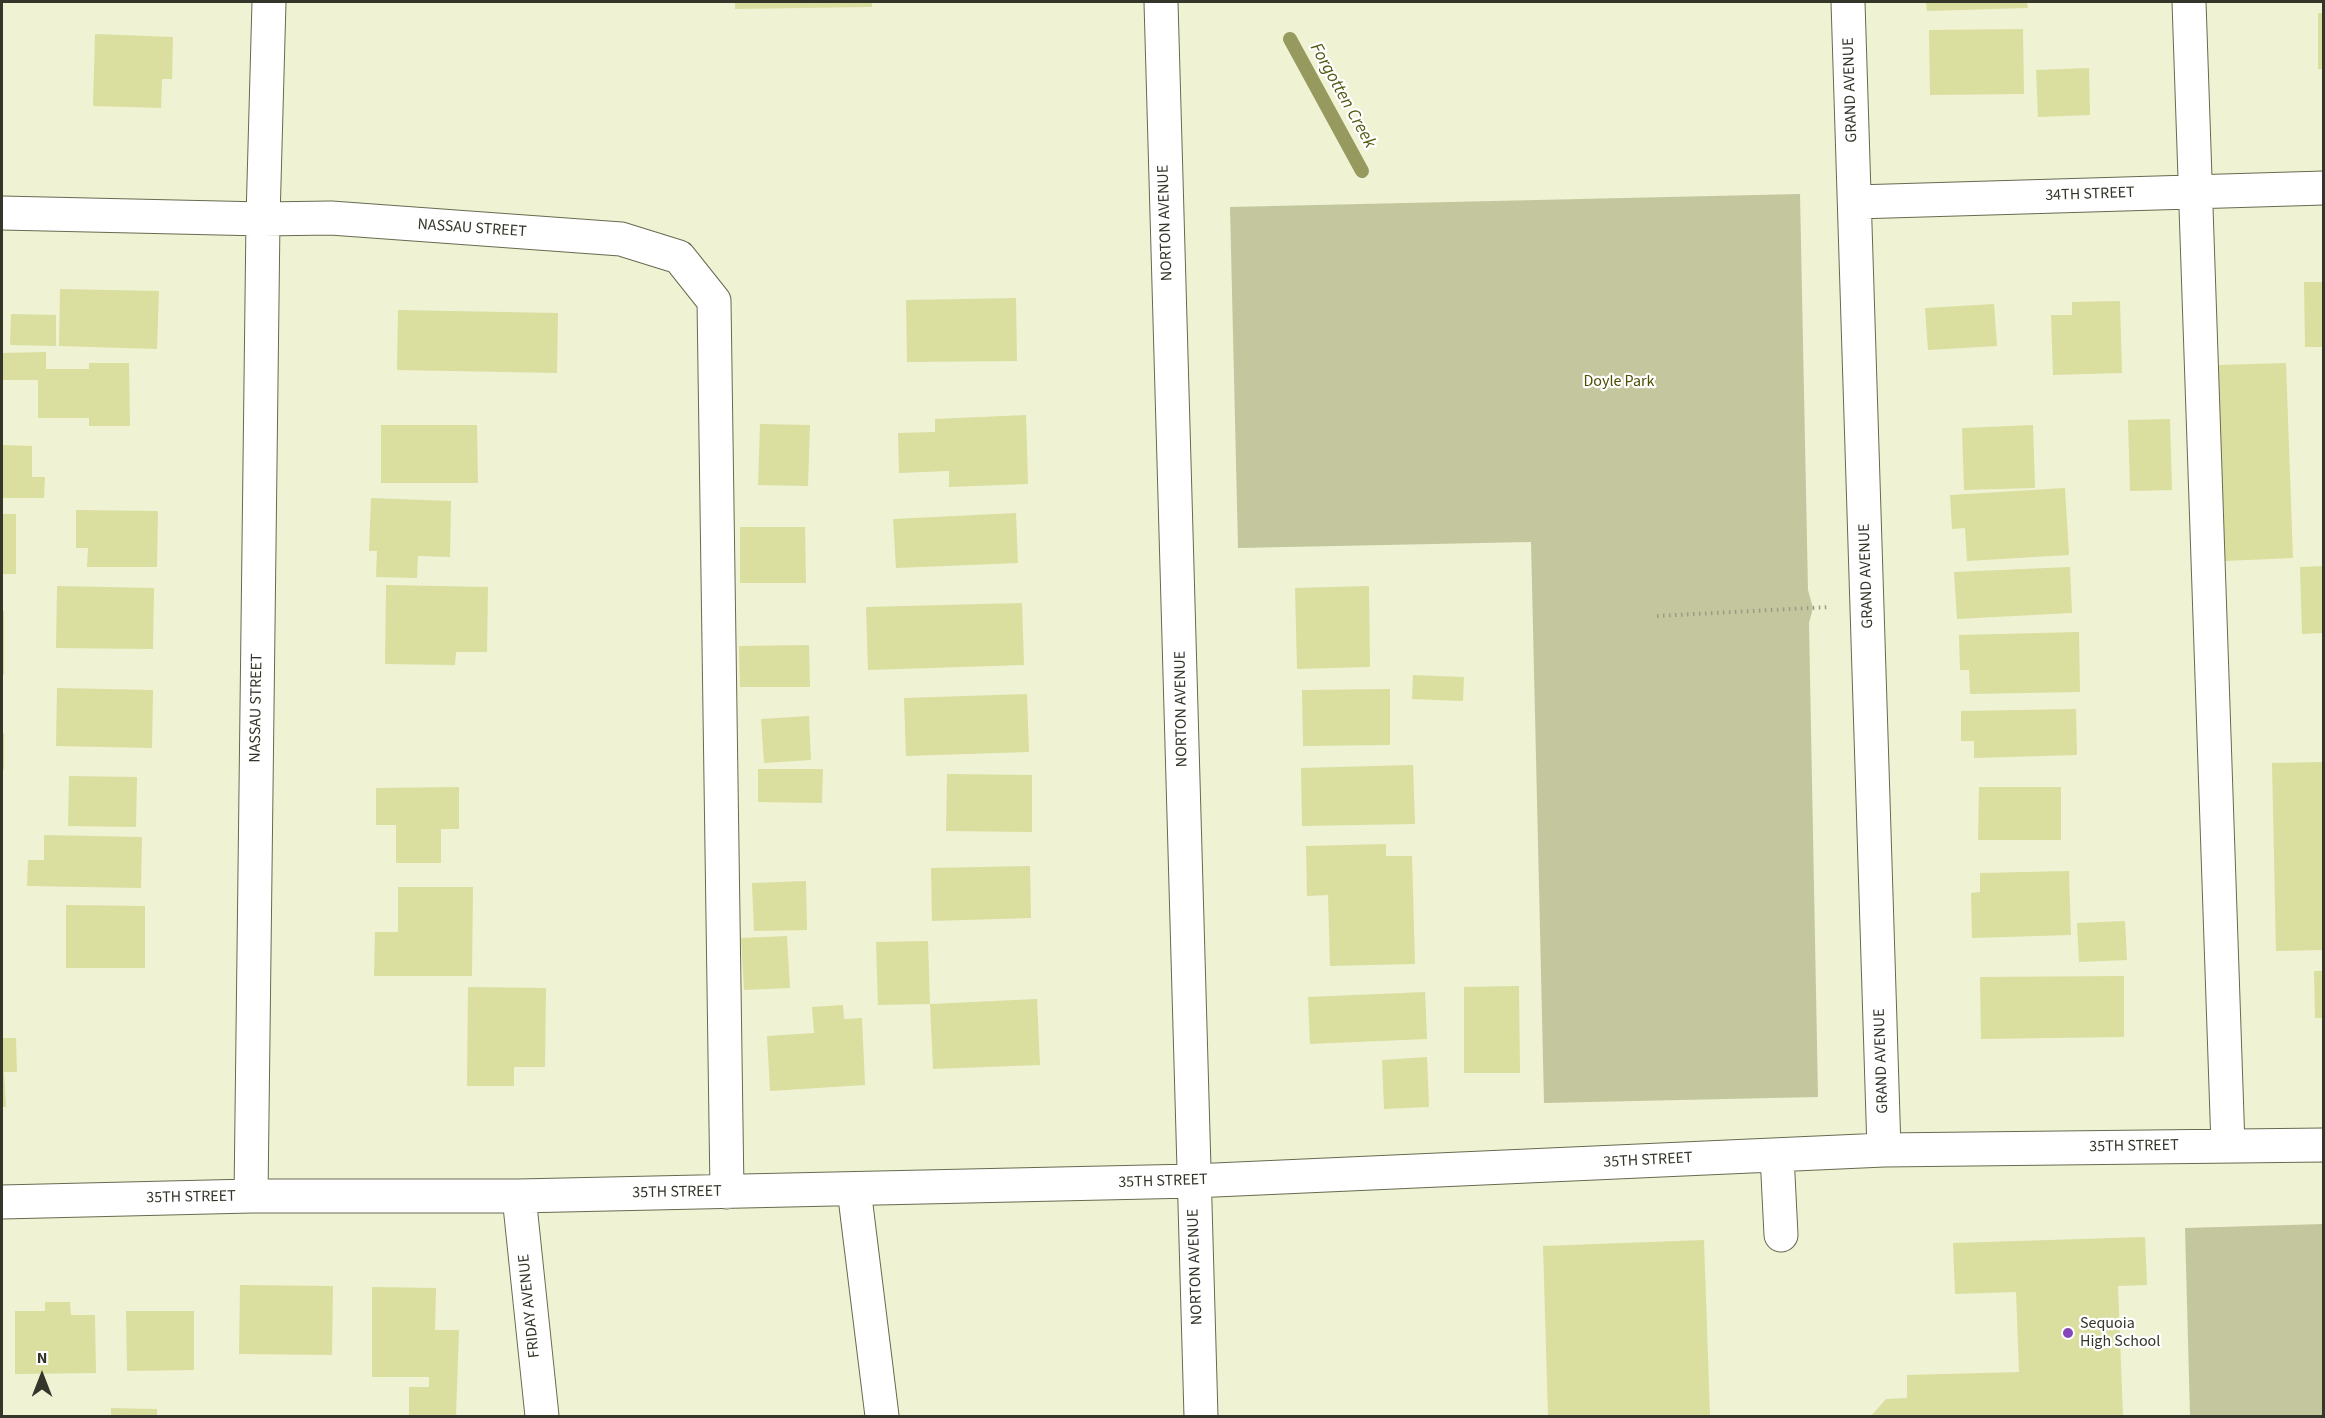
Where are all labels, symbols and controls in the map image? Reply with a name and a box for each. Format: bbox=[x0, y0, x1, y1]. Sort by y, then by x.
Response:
street label: GRAND AVENUE bbox=[1840, 37, 1862, 143]
water label: Forgotten Creek bbox=[1304, 40, 1380, 152]
street label: NORTON AVENUE bbox=[1154, 164, 1178, 282]
street label: 34TH STREET bbox=[2045, 184, 2135, 206]
street label: NASSAU STREET bbox=[417, 216, 527, 242]
park label: Doyle Park bbox=[1583, 372, 1655, 392]
street label: GRAND AVENUE bbox=[1856, 523, 1878, 629]
street label: NORTON AVENUE bbox=[1171, 651, 1193, 767]
street label: NASSAU STREET bbox=[246, 653, 268, 763]
street label: GRAND AVENUE bbox=[1871, 1008, 1893, 1114]
street label: 35TH STREET bbox=[2089, 1137, 2179, 1157]
street label: 35TH STREET bbox=[1603, 1149, 1693, 1173]
street label: 35TH STREET bbox=[1118, 1171, 1208, 1193]
street label: 35TH STREET bbox=[632, 1183, 722, 1203]
street label: 35TH STREET bbox=[146, 1188, 236, 1208]
street label: NORTON AVENUE bbox=[1184, 1208, 1208, 1326]
street label: FRIDAY AVENUE bbox=[515, 1253, 545, 1359]
place label: Sequoia High School bbox=[2080, 1314, 2160, 1352]
marker: Sequoia High School bbox=[2061, 1326, 2075, 1340]
north arrow bbox=[12, 1346, 72, 1406]
text: N bbox=[37, 1347, 47, 1369]

